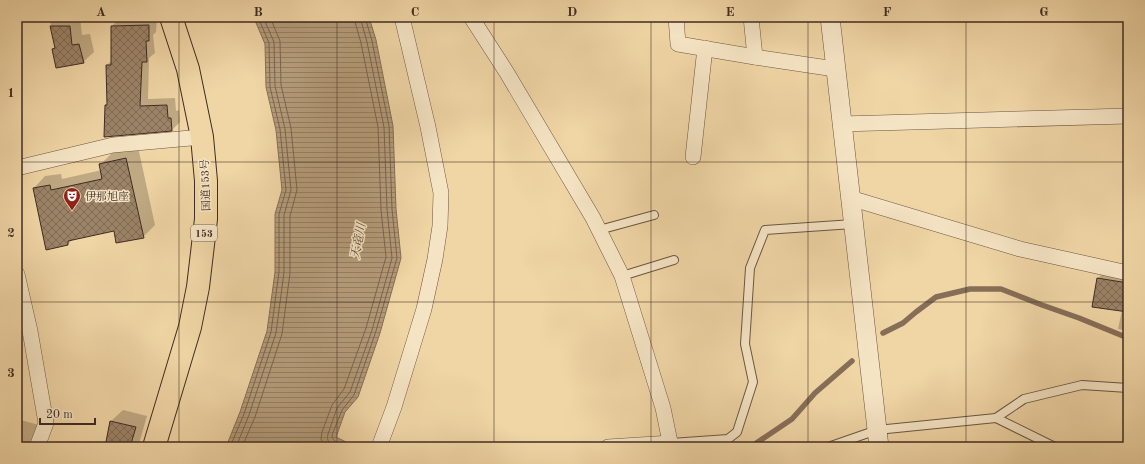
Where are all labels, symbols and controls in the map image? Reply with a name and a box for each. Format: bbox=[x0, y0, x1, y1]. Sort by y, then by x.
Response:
text: A bbox=[96, 6, 106, 19]
text: B bbox=[253, 6, 263, 19]
text: C bbox=[411, 6, 419, 19]
text: D bbox=[567, 6, 577, 19]
text: E bbox=[726, 6, 735, 19]
text: F bbox=[883, 6, 892, 19]
text: G bbox=[1039, 6, 1049, 19]
text: 1 bbox=[7, 87, 15, 100]
street label: 国道153号 bbox=[198, 159, 213, 211]
theatre icon: 伊那旭座 bbox=[62, 186, 82, 211]
place label: 伊那旭座 bbox=[85, 190, 129, 203]
water label: 天竜川 bbox=[348, 220, 369, 260]
road number: 153 bbox=[191, 225, 217, 241]
text: 2 bbox=[7, 227, 15, 240]
text: 3 bbox=[7, 367, 15, 380]
scale bar bbox=[40, 400, 95, 426]
text: 20 m bbox=[46, 409, 73, 421]

